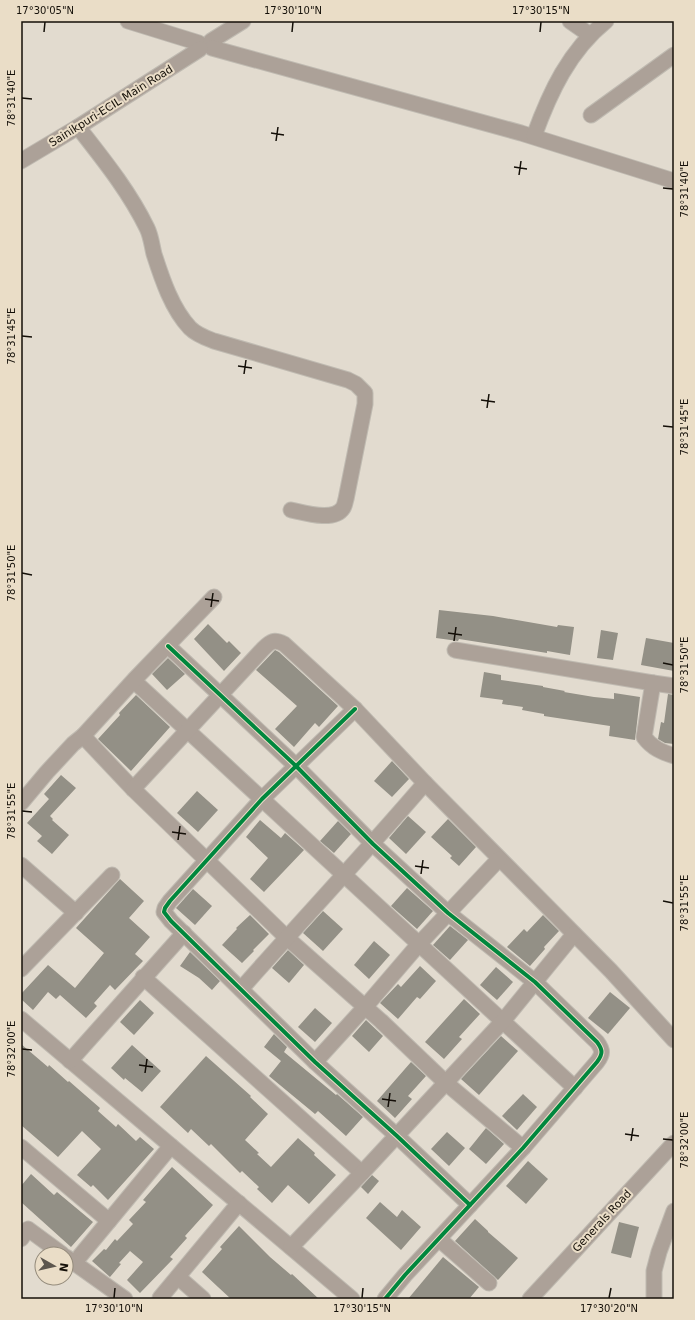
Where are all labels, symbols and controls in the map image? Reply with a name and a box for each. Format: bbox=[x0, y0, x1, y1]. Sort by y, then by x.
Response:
text: 17°30'05"N bbox=[16, 5, 74, 16]
text: 17°30'10"N bbox=[264, 5, 322, 16]
text: 17°30'15"N bbox=[512, 5, 570, 16]
street label: Sainikpuri-ECIL Main Road bbox=[47, 62, 175, 150]
text: 78°31'40"E bbox=[6, 70, 17, 126]
text: 78°31'40"E bbox=[679, 161, 690, 217]
text: 78°31'45"E bbox=[6, 308, 17, 364]
text: 78°31'45"E bbox=[679, 399, 690, 455]
text: 78°31'50"E bbox=[6, 545, 17, 601]
text: 78°31'50"E bbox=[679, 637, 690, 693]
text: 78°31'55"E bbox=[6, 783, 17, 839]
text: 78°31'55"E bbox=[679, 875, 690, 931]
text: 78°32'00"E bbox=[6, 1021, 17, 1077]
text: 78°32'00"E bbox=[679, 1112, 690, 1168]
street label: Generals Road bbox=[570, 1187, 634, 1255]
north arrow bbox=[34, 1246, 74, 1286]
text: N bbox=[56, 1262, 70, 1273]
text: 17°30'10"N bbox=[85, 1303, 143, 1314]
text: 17°30'15"N bbox=[333, 1303, 391, 1314]
text: 17°30'20"N bbox=[580, 1303, 638, 1314]

